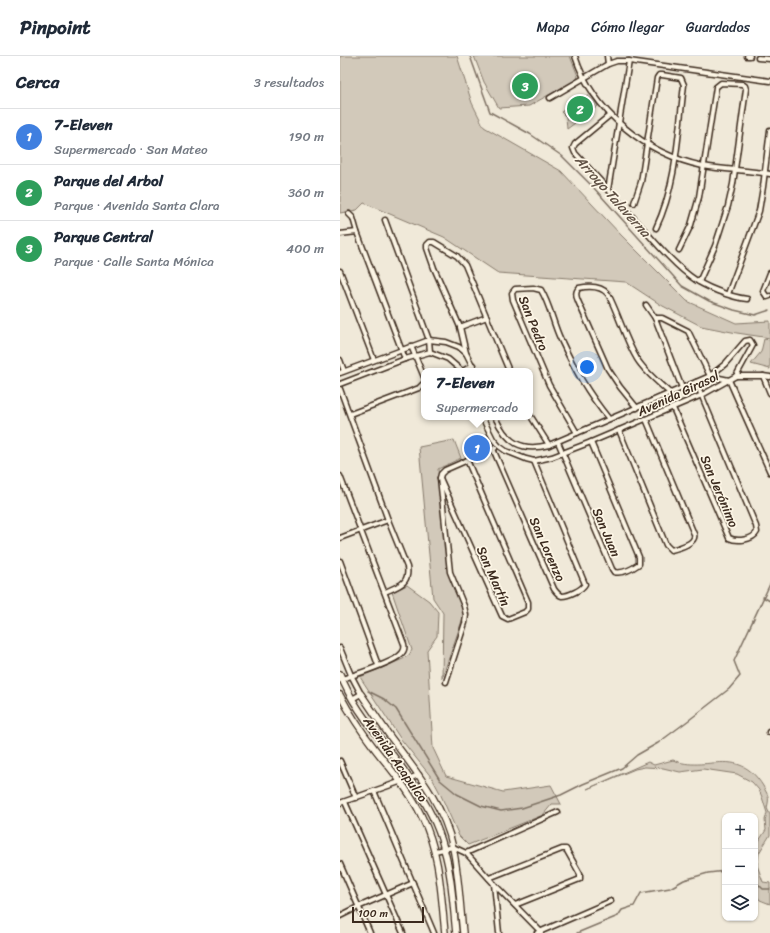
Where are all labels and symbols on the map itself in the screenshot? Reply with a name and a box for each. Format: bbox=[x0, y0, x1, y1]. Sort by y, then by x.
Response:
pin: 3 bbox=[512, 71, 538, 101]
pin: 2 bbox=[567, 94, 593, 124]
water label: Arroyo Talaverna bbox=[568, 148, 658, 245]
street label: San Pedro bbox=[512, 292, 555, 355]
your location bbox=[577, 357, 597, 377]
street label: Avenida Girasol bbox=[632, 364, 723, 423]
pin: 1 bbox=[464, 433, 490, 463]
street label: San Jerónimo bbox=[694, 451, 745, 532]
street label: San Juan bbox=[586, 504, 627, 560]
street label: San Lorenzo bbox=[523, 513, 572, 586]
street label: San Martín bbox=[470, 542, 517, 610]
street label: Avenida Acapulco bbox=[357, 711, 434, 808]
scale bar bbox=[352, 905, 424, 924]

